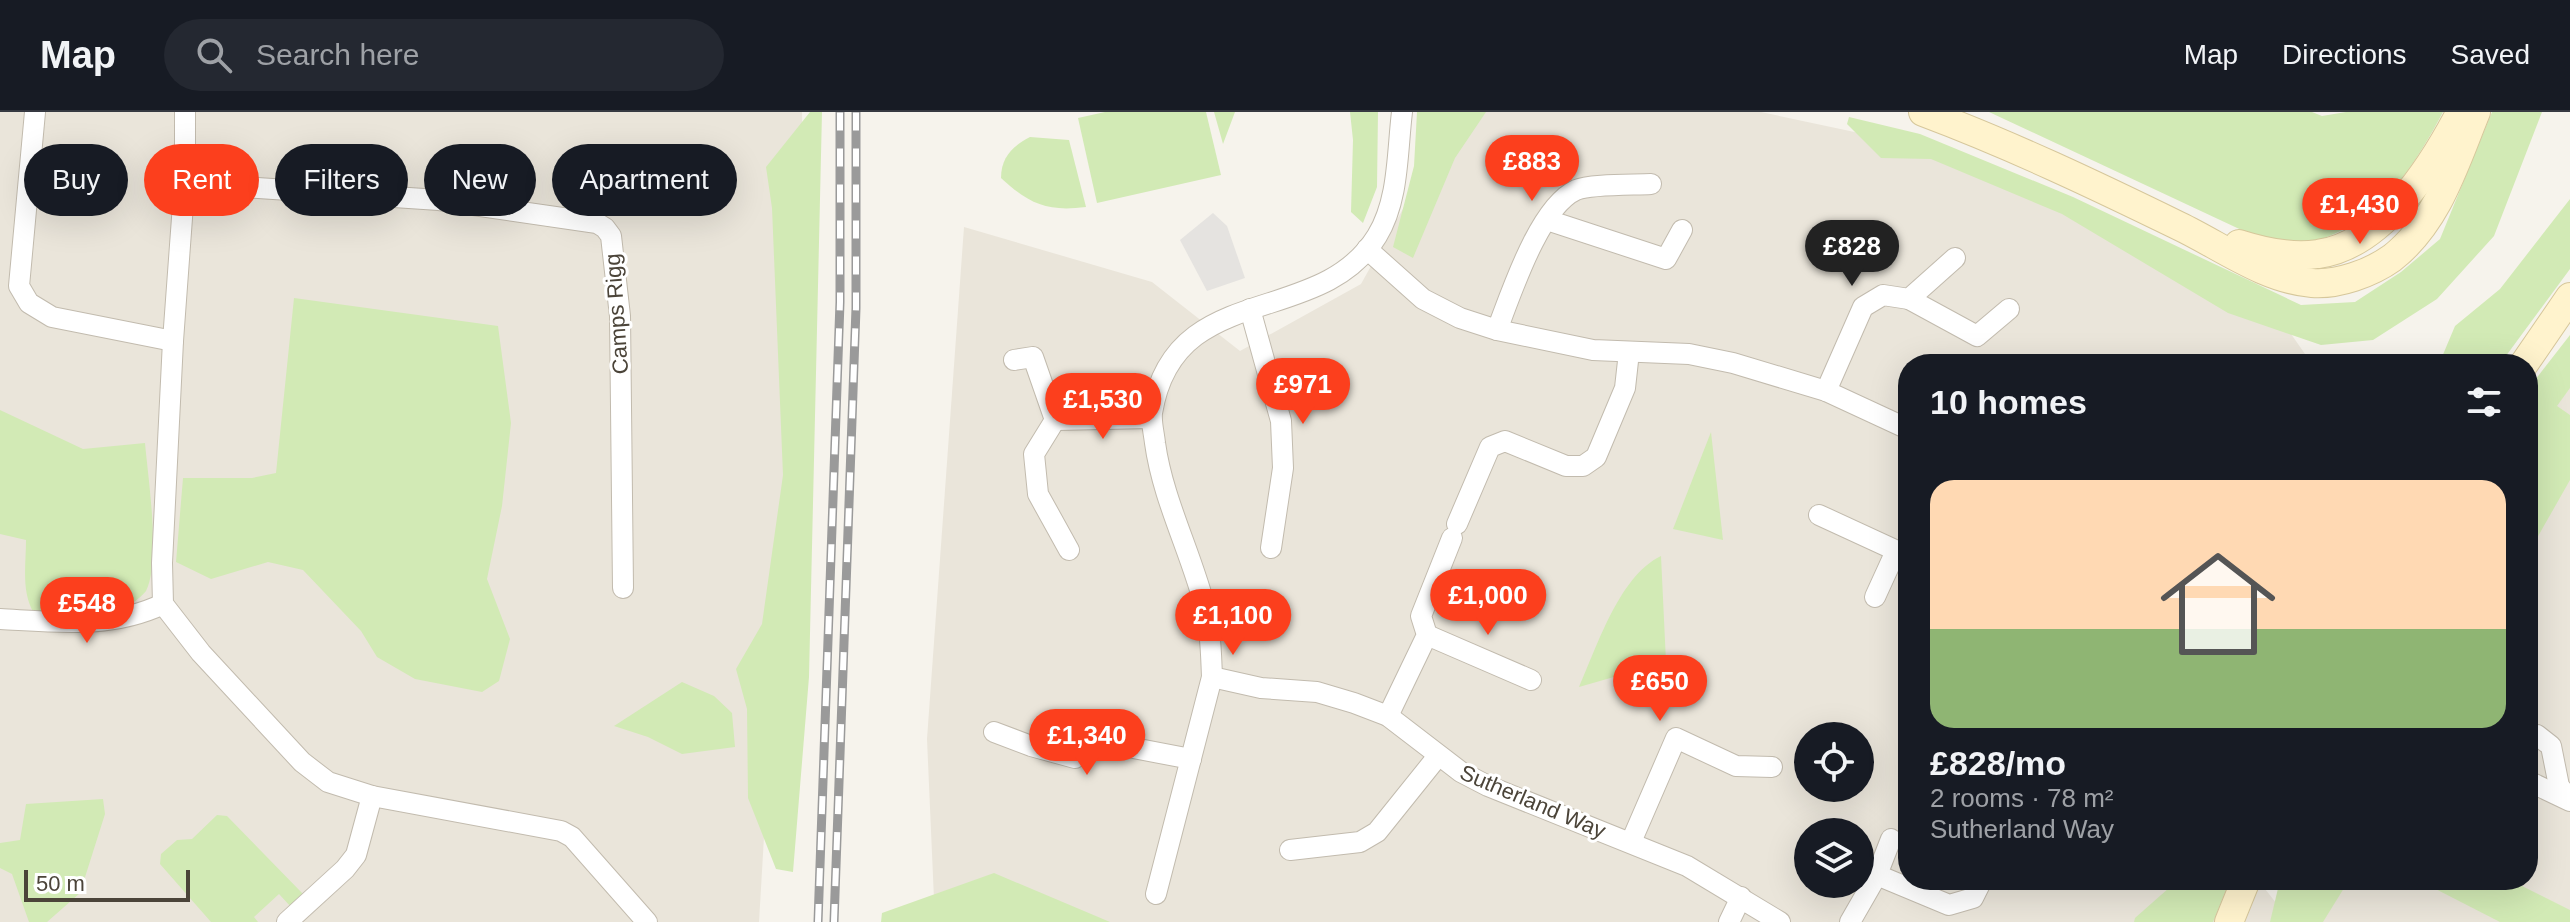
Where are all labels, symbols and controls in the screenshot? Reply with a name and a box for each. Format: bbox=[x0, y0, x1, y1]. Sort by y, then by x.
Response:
search box bbox=[164, 19, 724, 91]
icon: search bbox=[192, 33, 236, 77]
text: Map bbox=[40, 34, 116, 76]
text: Search here bbox=[256, 38, 419, 71]
text: Map bbox=[2184, 39, 2238, 70]
text: Directions bbox=[2282, 39, 2407, 70]
text: Saved bbox=[2451, 39, 2530, 70]
pin: £883 bbox=[1485, 135, 1579, 203]
chip: Buy bbox=[24, 144, 128, 216]
chip: Rent bbox=[144, 144, 259, 216]
chip: Filters bbox=[275, 144, 408, 216]
chip: New bbox=[424, 144, 536, 216]
chip: Apartment bbox=[552, 144, 737, 216]
text: £883 bbox=[1503, 146, 1561, 176]
pin: £1,430 bbox=[2295, 178, 2425, 246]
text: £1,430 bbox=[2320, 189, 2400, 219]
pin: £828 bbox=[1805, 220, 1899, 288]
text: £828 bbox=[1823, 231, 1881, 261]
street label: Camps Rigg bbox=[600, 253, 633, 375]
pin: £971 bbox=[1256, 358, 1350, 426]
text: £971 bbox=[1274, 369, 1332, 399]
pin: £1,530 bbox=[1038, 373, 1168, 441]
icon: filters bbox=[2462, 380, 2506, 424]
text: 10 homes bbox=[1930, 383, 2087, 421]
text: £1,530 bbox=[1063, 384, 1143, 414]
icon: home bbox=[2146, 532, 2290, 676]
pin: £1,000 bbox=[1423, 569, 1553, 637]
pin: £548 bbox=[40, 577, 134, 645]
text: £1,000 bbox=[1448, 580, 1528, 610]
text: £548 bbox=[58, 588, 116, 618]
pin: £1,100 bbox=[1168, 589, 1298, 657]
text: £1,100 bbox=[1193, 600, 1273, 630]
pin: £650 bbox=[1613, 655, 1707, 723]
text: £650 bbox=[1631, 666, 1689, 696]
pin: £1,340 bbox=[1022, 709, 1152, 777]
text: £1,340 bbox=[1047, 720, 1127, 750]
map controls bbox=[1794, 722, 1874, 898]
button: locate bbox=[1794, 722, 1874, 802]
text: £828/mo bbox=[1930, 744, 2066, 782]
street label: Sutherland Way bbox=[1456, 760, 1609, 843]
text: 2 rooms · 78 m² bbox=[1930, 783, 2114, 813]
text: Sutherland Way bbox=[1930, 814, 2114, 844]
button: layers bbox=[1794, 818, 1874, 898]
scale bar bbox=[24, 866, 190, 902]
text: 50 m bbox=[36, 871, 85, 896]

